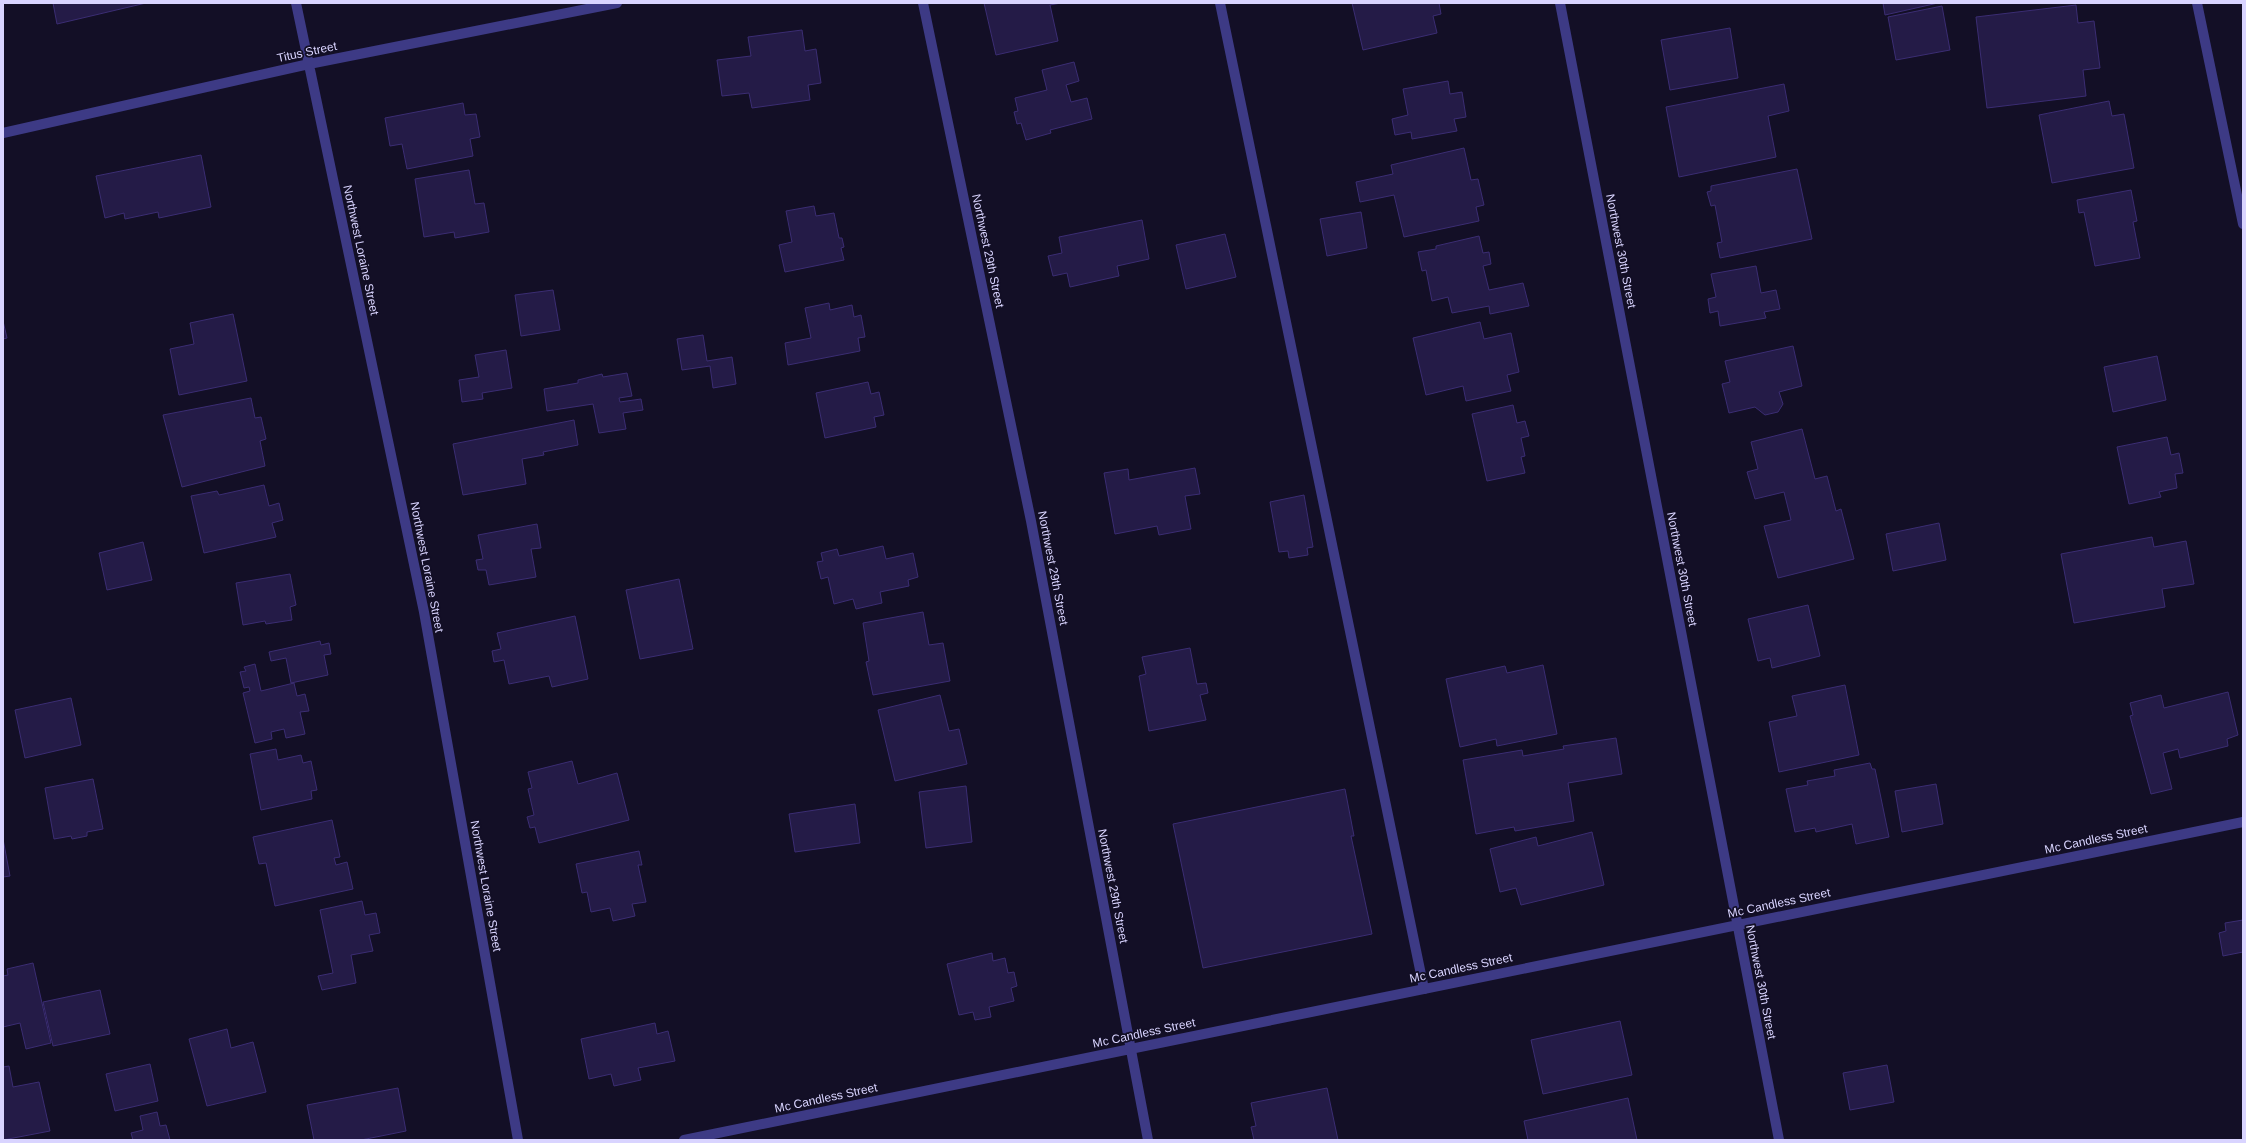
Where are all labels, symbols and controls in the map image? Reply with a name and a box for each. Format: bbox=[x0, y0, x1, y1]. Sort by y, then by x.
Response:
street label: Titus Street bbox=[276, 39, 339, 65]
street label: Northwest Loraine Street bbox=[340, 184, 382, 317]
street label: Northwest 29th Street bbox=[969, 193, 1007, 310]
street label: Northwest 30th Street bbox=[1603, 193, 1639, 310]
street label: Northwest Loraine Street bbox=[407, 501, 447, 634]
street label: Northwest 29th Street bbox=[1035, 510, 1071, 627]
street label: Northwest 30th Street bbox=[1664, 511, 1700, 628]
street label: Northwest Loraine Street bbox=[468, 819, 505, 953]
street label: Mc Candless Street bbox=[2043, 821, 2149, 857]
street label: Northwest 29th Street bbox=[1095, 828, 1131, 945]
street label: Mc Candless Street bbox=[1726, 885, 1832, 921]
street label: Northwest 30th Street bbox=[1743, 924, 1779, 1041]
street label: Mc Candless Street bbox=[1408, 950, 1514, 986]
street label: Mc Candless Street bbox=[1091, 1015, 1197, 1051]
street label: Mc Candless Street bbox=[773, 1080, 879, 1116]

